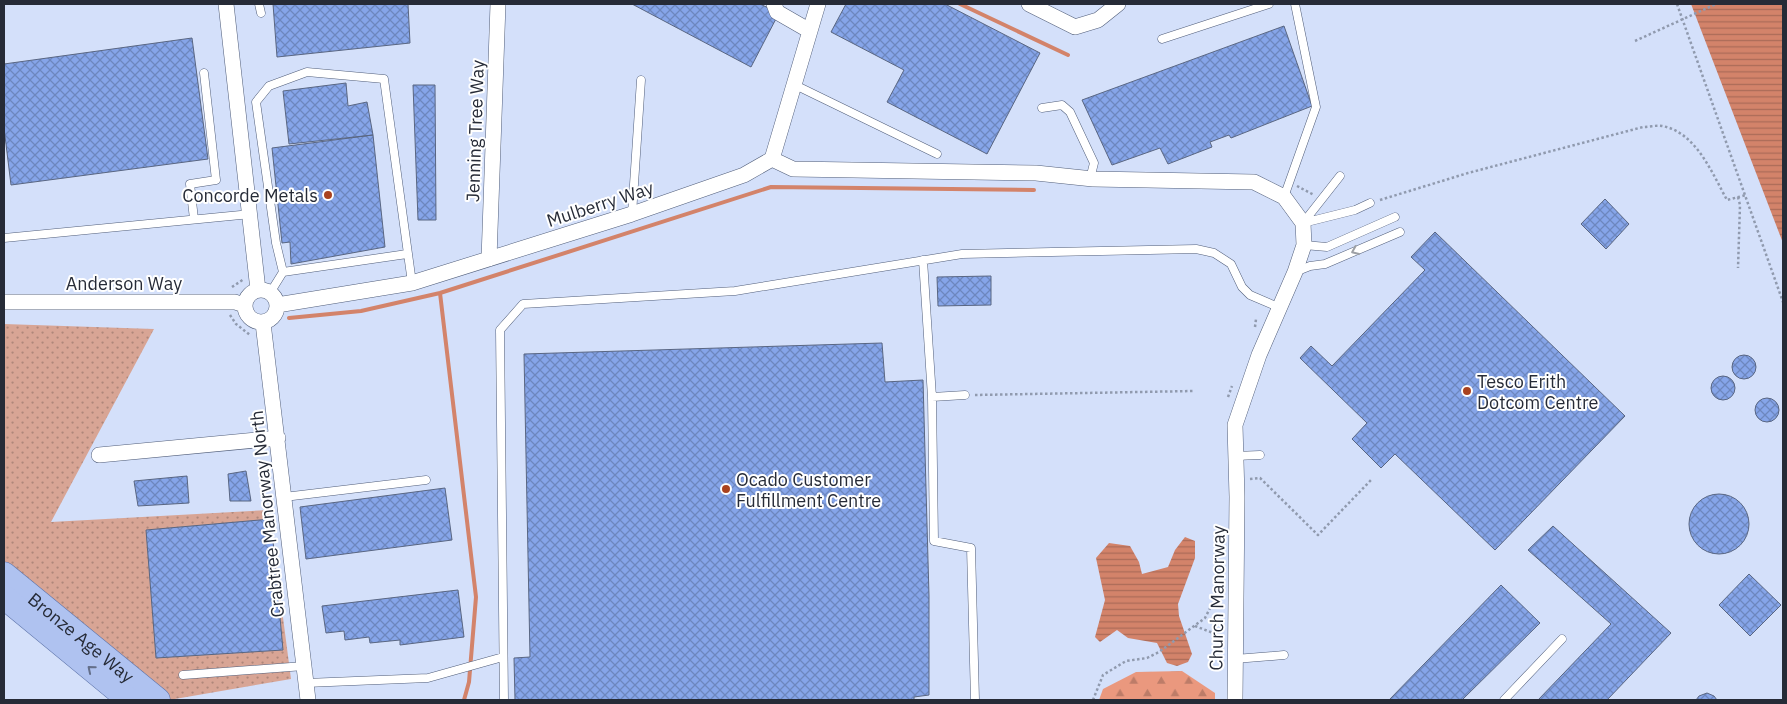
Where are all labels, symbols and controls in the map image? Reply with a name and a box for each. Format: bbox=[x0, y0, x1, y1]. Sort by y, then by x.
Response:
street label: Jenning Tree Way bbox=[461, 59, 489, 203]
street label: Mulberry Way bbox=[544, 176, 656, 232]
place label: Concorde Metals bbox=[182, 184, 318, 207]
marker: Concorde Metals bbox=[322, 189, 334, 201]
one-way arrow bbox=[1351, 245, 1360, 255]
street label: Anderson Way bbox=[66, 272, 182, 295]
place label: Tesco Erith Dotcom Centre bbox=[1477, 370, 1599, 414]
marker: Tesco Erith Dotcom Centre bbox=[1461, 385, 1473, 397]
street label: Crabtree Manorway North bbox=[245, 409, 289, 619]
place label: Ocado Customer Fulfillment Centre bbox=[736, 468, 881, 512]
marker: Ocado Customer Fulfillment Centre bbox=[720, 483, 732, 495]
street label: Church Manorway bbox=[1204, 525, 1230, 671]
street label: Bronze Age Way bbox=[24, 587, 139, 688]
one-way arrow bbox=[88, 667, 97, 675]

